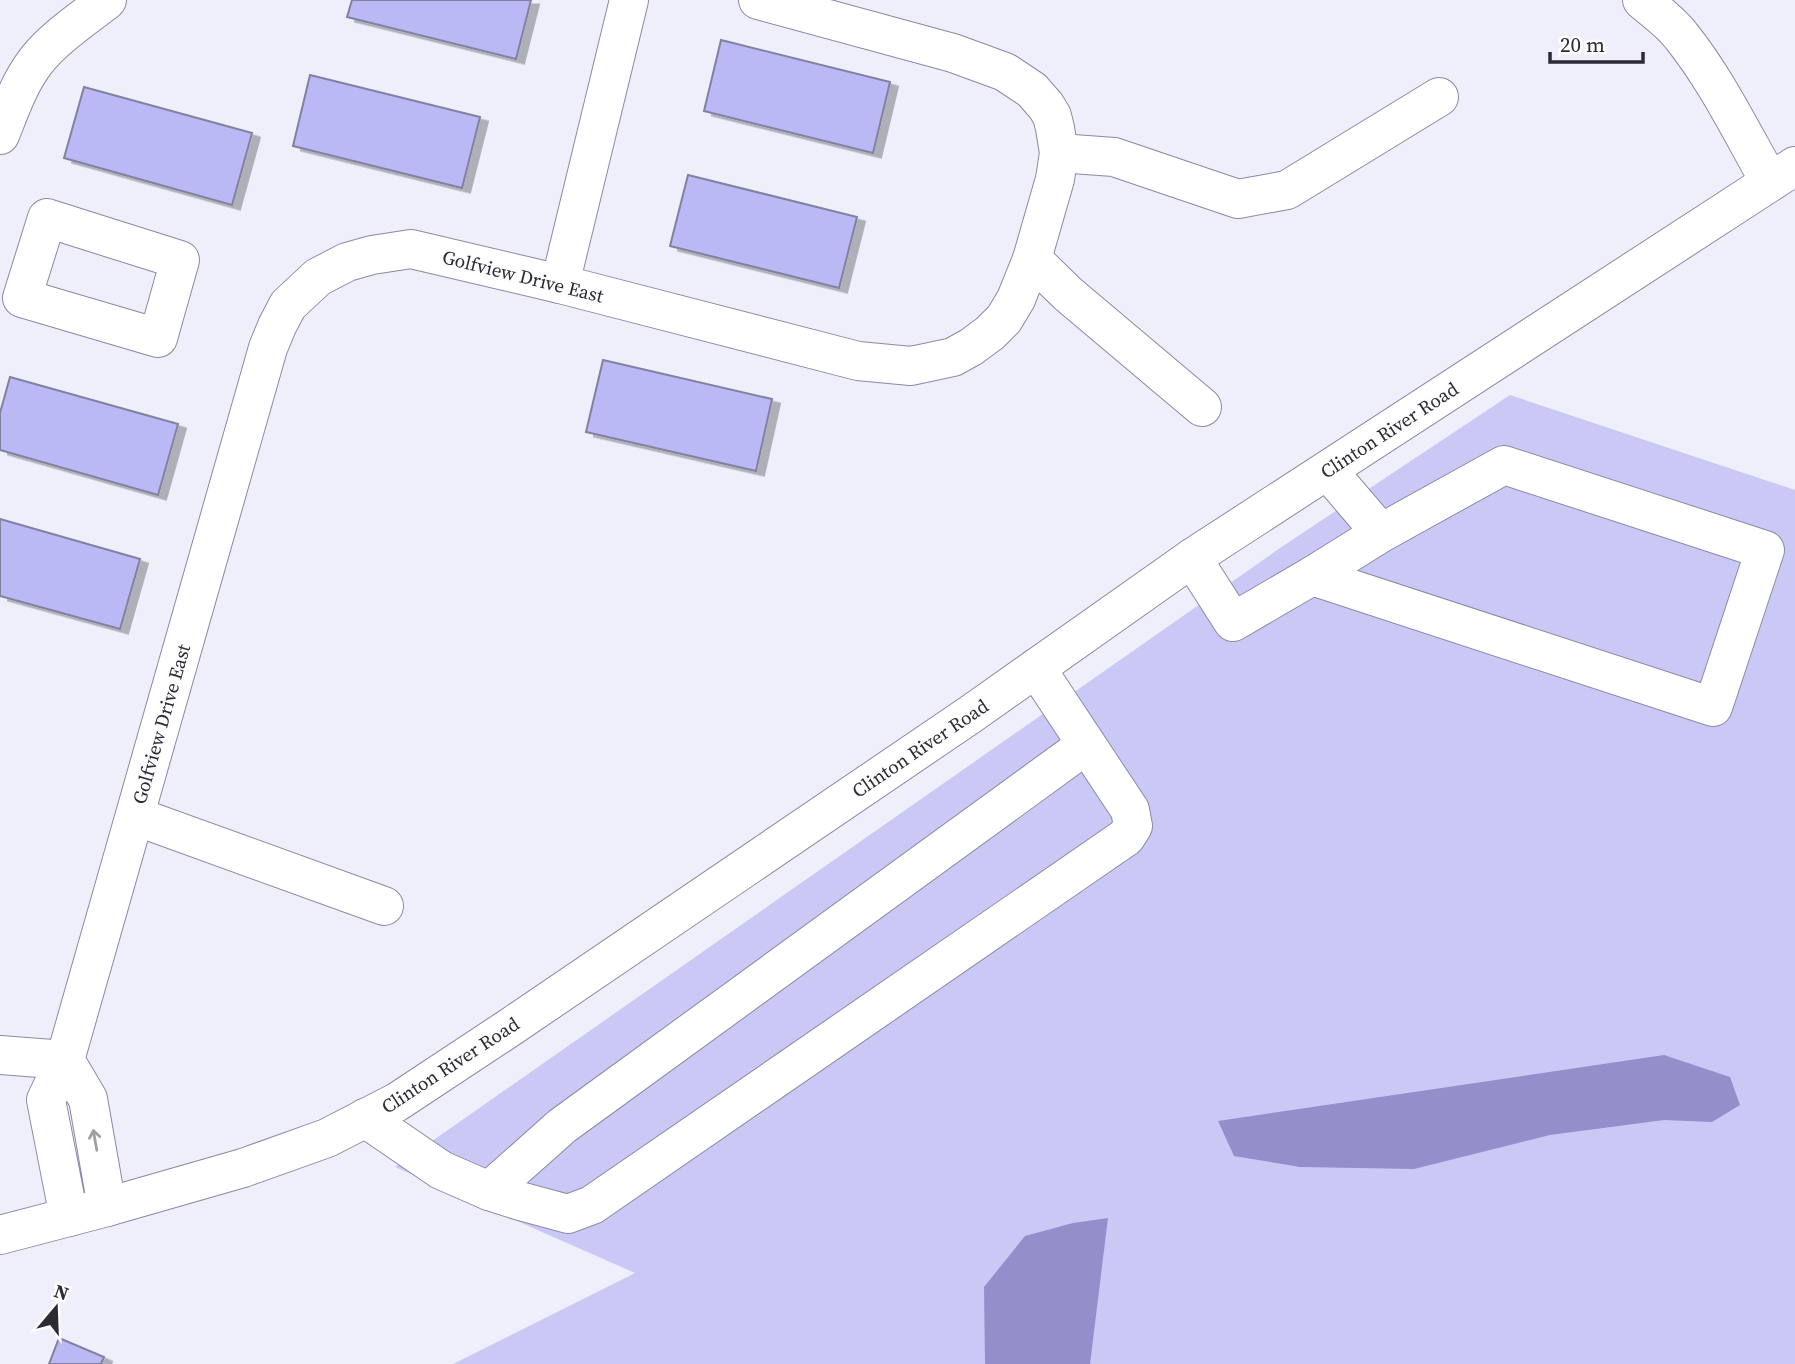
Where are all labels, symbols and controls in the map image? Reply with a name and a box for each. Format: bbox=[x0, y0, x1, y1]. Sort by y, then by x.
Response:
scale bar bbox=[1550, 21, 1643, 65]
text: 20 m bbox=[1560, 30, 1605, 59]
street label: Golfview Drive East bbox=[440, 243, 607, 309]
street label: Clinton River Road bbox=[1315, 376, 1463, 484]
street label: Golfview Drive East bbox=[126, 640, 196, 807]
street label: Clinton River Road bbox=[847, 693, 994, 803]
street label: Clinton River Road bbox=[376, 1011, 524, 1119]
one-way arrow bbox=[88, 1129, 101, 1152]
north arrow bbox=[21, 1273, 91, 1343]
text: N bbox=[51, 1277, 72, 1307]

